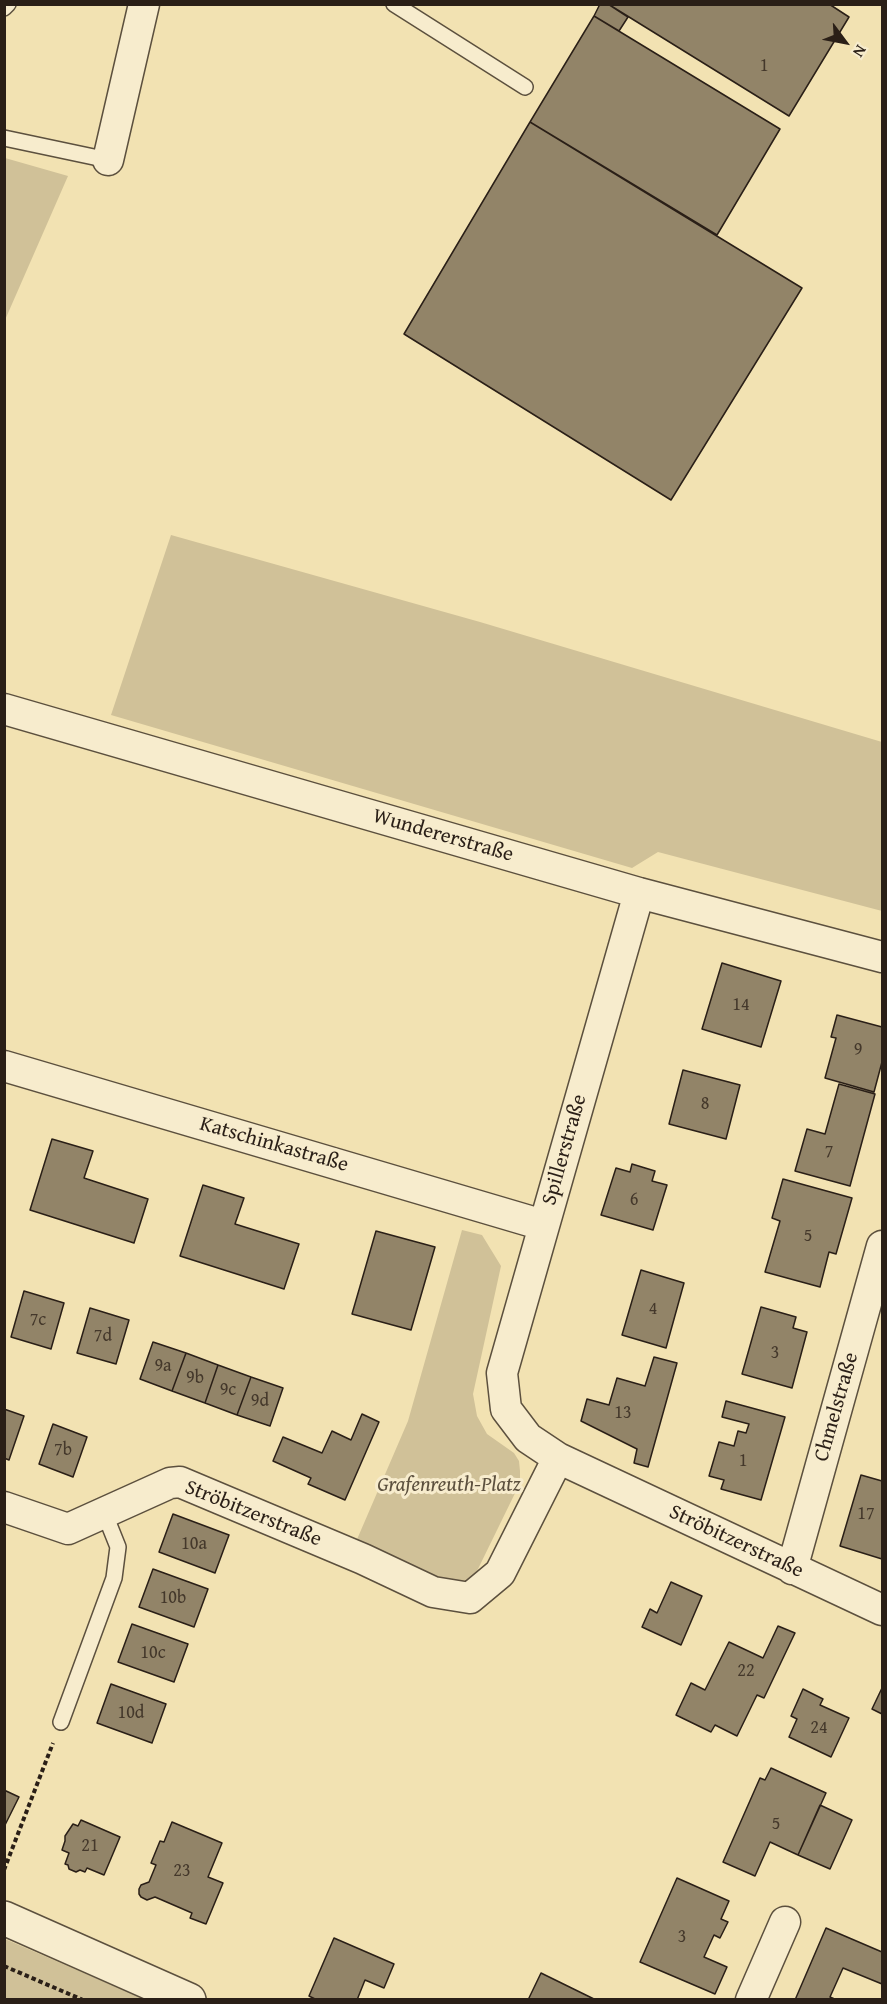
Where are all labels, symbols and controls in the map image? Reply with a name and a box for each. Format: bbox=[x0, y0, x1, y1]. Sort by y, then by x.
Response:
north arrow bbox=[815, 12, 875, 72]
text: N bbox=[847, 41, 873, 62]
house number: 1 bbox=[760, 55, 768, 77]
street label: Wundererstraße bbox=[370, 804, 516, 868]
house number: 14 bbox=[732, 994, 750, 1016]
house number: 9 bbox=[854, 1039, 862, 1061]
street label: Spillerstraße bbox=[537, 1092, 593, 1208]
house number: 8 bbox=[701, 1093, 709, 1115]
street label: Katschinkastraße bbox=[197, 1112, 351, 1178]
house number: 7 bbox=[825, 1141, 833, 1163]
house number: 6 bbox=[630, 1189, 638, 1211]
house number: 5 bbox=[804, 1225, 812, 1247]
house number: 4 bbox=[649, 1298, 657, 1320]
house number: 7c bbox=[30, 1309, 46, 1331]
house number: 7d bbox=[94, 1325, 112, 1347]
house number: 3 bbox=[771, 1342, 779, 1364]
street label: Chmelstraße bbox=[809, 1350, 865, 1464]
house number: 9a bbox=[154, 1355, 172, 1377]
house number: 9b bbox=[186, 1367, 204, 1389]
house number: 9c bbox=[220, 1379, 236, 1401]
house number: 9d bbox=[251, 1390, 269, 1412]
house number: 13 bbox=[614, 1402, 632, 1424]
house number: 7b bbox=[54, 1439, 72, 1461]
house number: 1 bbox=[739, 1450, 747, 1472]
park label: Grafenreuth-Platz bbox=[377, 1473, 521, 1499]
street label: Ströbitzerstraße bbox=[181, 1475, 325, 1553]
street label: Ströbitzerstraße bbox=[665, 1500, 807, 1584]
house number: 17 bbox=[857, 1503, 875, 1525]
house number: 10a bbox=[181, 1533, 207, 1555]
house number: 10b bbox=[160, 1587, 186, 1609]
house number: 10c bbox=[140, 1642, 166, 1664]
house number: 22 bbox=[737, 1660, 755, 1682]
house number: 10d bbox=[118, 1702, 144, 1724]
house number: 24 bbox=[810, 1717, 828, 1739]
house number: 5 bbox=[772, 1813, 780, 1835]
house number: 21 bbox=[81, 1835, 99, 1857]
house number: 23 bbox=[173, 1860, 191, 1882]
house number: 3 bbox=[678, 1926, 686, 1948]

